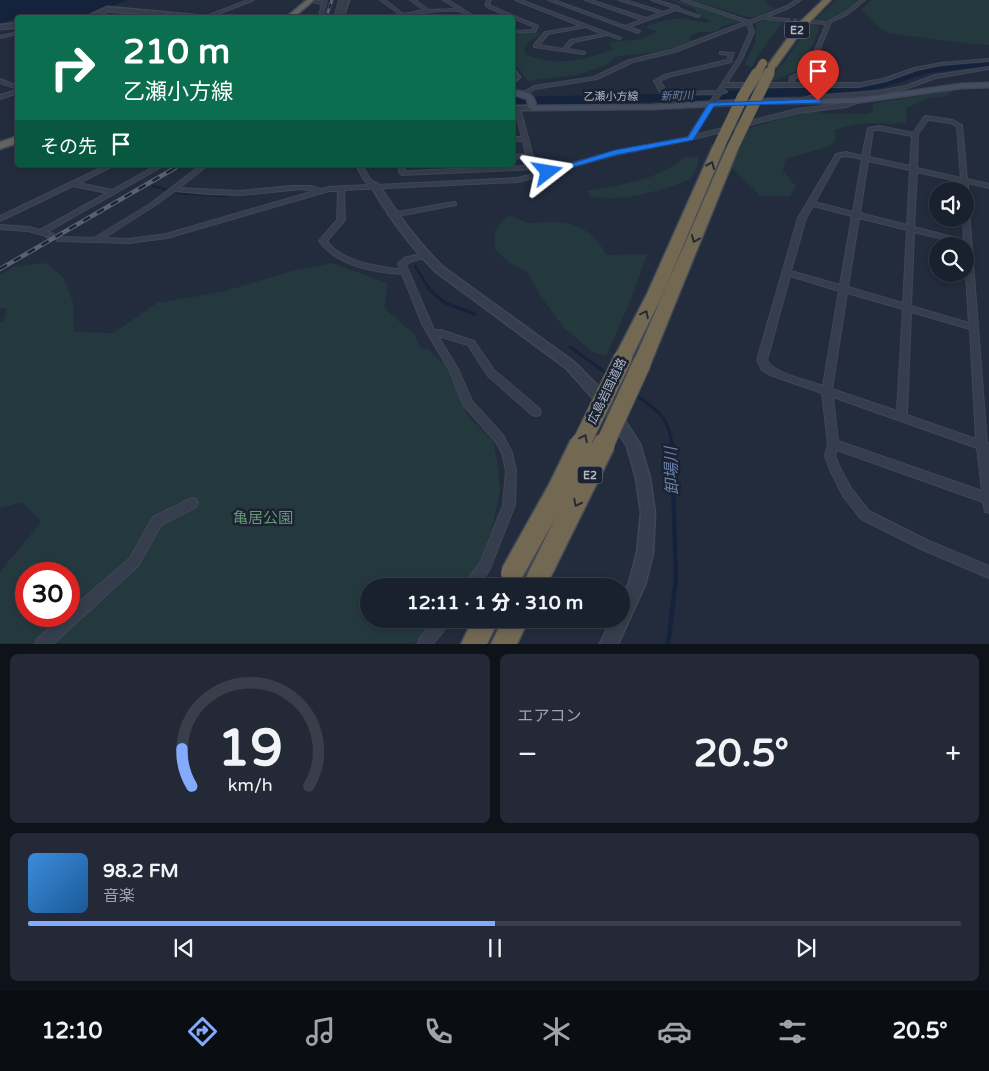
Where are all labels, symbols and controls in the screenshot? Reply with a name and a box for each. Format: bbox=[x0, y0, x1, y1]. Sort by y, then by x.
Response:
road number: E2 bbox=[784, 22, 810, 38]
text: 210 m bbox=[123, 31, 230, 73]
icon: right bbox=[40, 35, 105, 100]
pin bbox=[797, 50, 839, 101]
icon: arrive bbox=[804, 57, 832, 85]
text: 乙瀬小方線 bbox=[123, 79, 233, 105]
water label: 新町川 bbox=[660, 89, 695, 103]
street label: 乙瀬小方線 bbox=[584, 90, 639, 103]
icon: arrive bbox=[107, 130, 135, 158]
text: その先 bbox=[40, 136, 97, 158]
position arrow bbox=[521, 145, 573, 197]
one-way arrow bbox=[705, 161, 715, 170]
map controls bbox=[929, 182, 974, 282]
button: sound bbox=[929, 182, 974, 227]
one-way arrow bbox=[690, 234, 701, 243]
button: search bbox=[929, 237, 974, 282]
one-way arrow bbox=[638, 310, 649, 319]
street label: 広島岩国道路 bbox=[585, 356, 629, 426]
one-way arrow bbox=[578, 434, 588, 443]
water label: 卸場川 bbox=[661, 445, 683, 495]
road number: E2 bbox=[578, 466, 602, 484]
one-way arrow bbox=[573, 497, 583, 506]
park label: 亀居公園 bbox=[233, 509, 293, 527]
speed limit sign: 30 bbox=[15, 562, 80, 627]
text: 12:11 · 1 分 · 310 m bbox=[407, 592, 583, 614]
text: エアコン bbox=[518, 706, 582, 726]
text: 19 bbox=[217, 717, 282, 780]
text: 20.5° bbox=[694, 731, 789, 777]
text: − bbox=[518, 737, 537, 771]
text: + bbox=[945, 737, 961, 771]
text: km/h bbox=[227, 775, 272, 796]
text: 98.2 FM bbox=[103, 860, 179, 882]
text: 音楽 bbox=[103, 886, 135, 906]
icon: previous bbox=[170, 934, 198, 962]
icon: pause bbox=[481, 934, 509, 962]
icon: next bbox=[792, 934, 820, 962]
icon: directions bbox=[185, 1014, 220, 1049]
icon: music bbox=[303, 1014, 338, 1049]
icon: phone bbox=[421, 1014, 456, 1049]
icon: climate bbox=[539, 1014, 574, 1049]
icon: car bbox=[657, 1014, 692, 1049]
icon: filters bbox=[775, 1014, 810, 1049]
text: 12:10 bbox=[41, 1018, 102, 1044]
text: 20.5° bbox=[892, 1018, 947, 1044]

